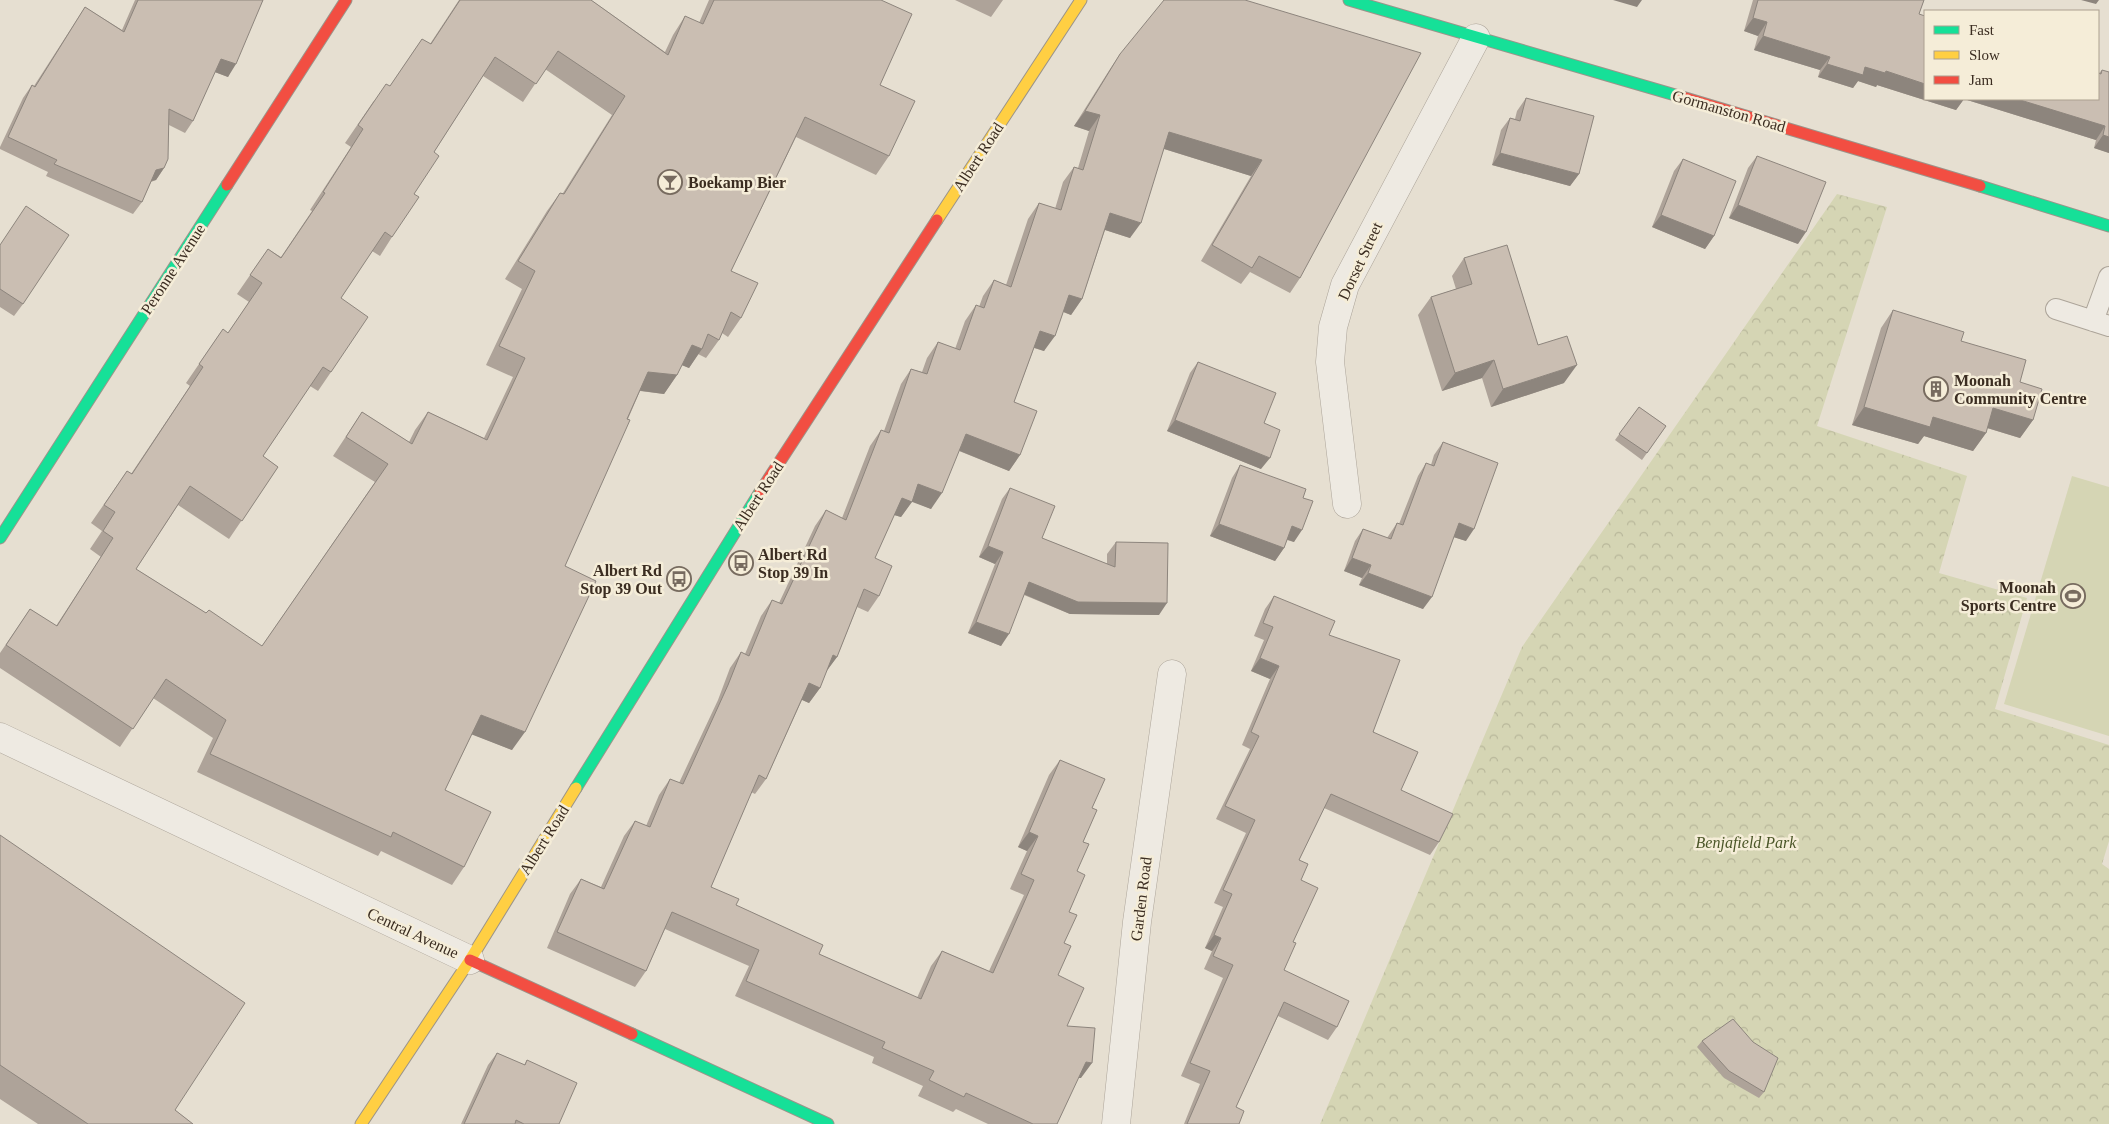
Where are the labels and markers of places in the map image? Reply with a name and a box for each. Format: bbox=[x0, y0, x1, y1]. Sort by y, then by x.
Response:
bar icon: Boekamp Bier bbox=[657, 169, 683, 195]
place label: Boekamp Bier bbox=[688, 174, 786, 192]
place label: Moonah Community Centre bbox=[1954, 372, 2087, 408]
building icon: Moonah Community Centre bbox=[1923, 376, 1949, 402]
place label: Albert Rd Stop 39 In bbox=[758, 546, 828, 582]
bus stop icon: Albert Rd Stop 39 In bbox=[728, 550, 754, 576]
place label: Albert Rd Stop 39 Out bbox=[580, 562, 663, 598]
bus stop icon: Albert Rd Stop 39 Out bbox=[666, 566, 692, 592]
place label: Moonah Sports Centre bbox=[1961, 579, 2056, 615]
sports icon: Moonah Sports Centre bbox=[2060, 583, 2086, 609]

